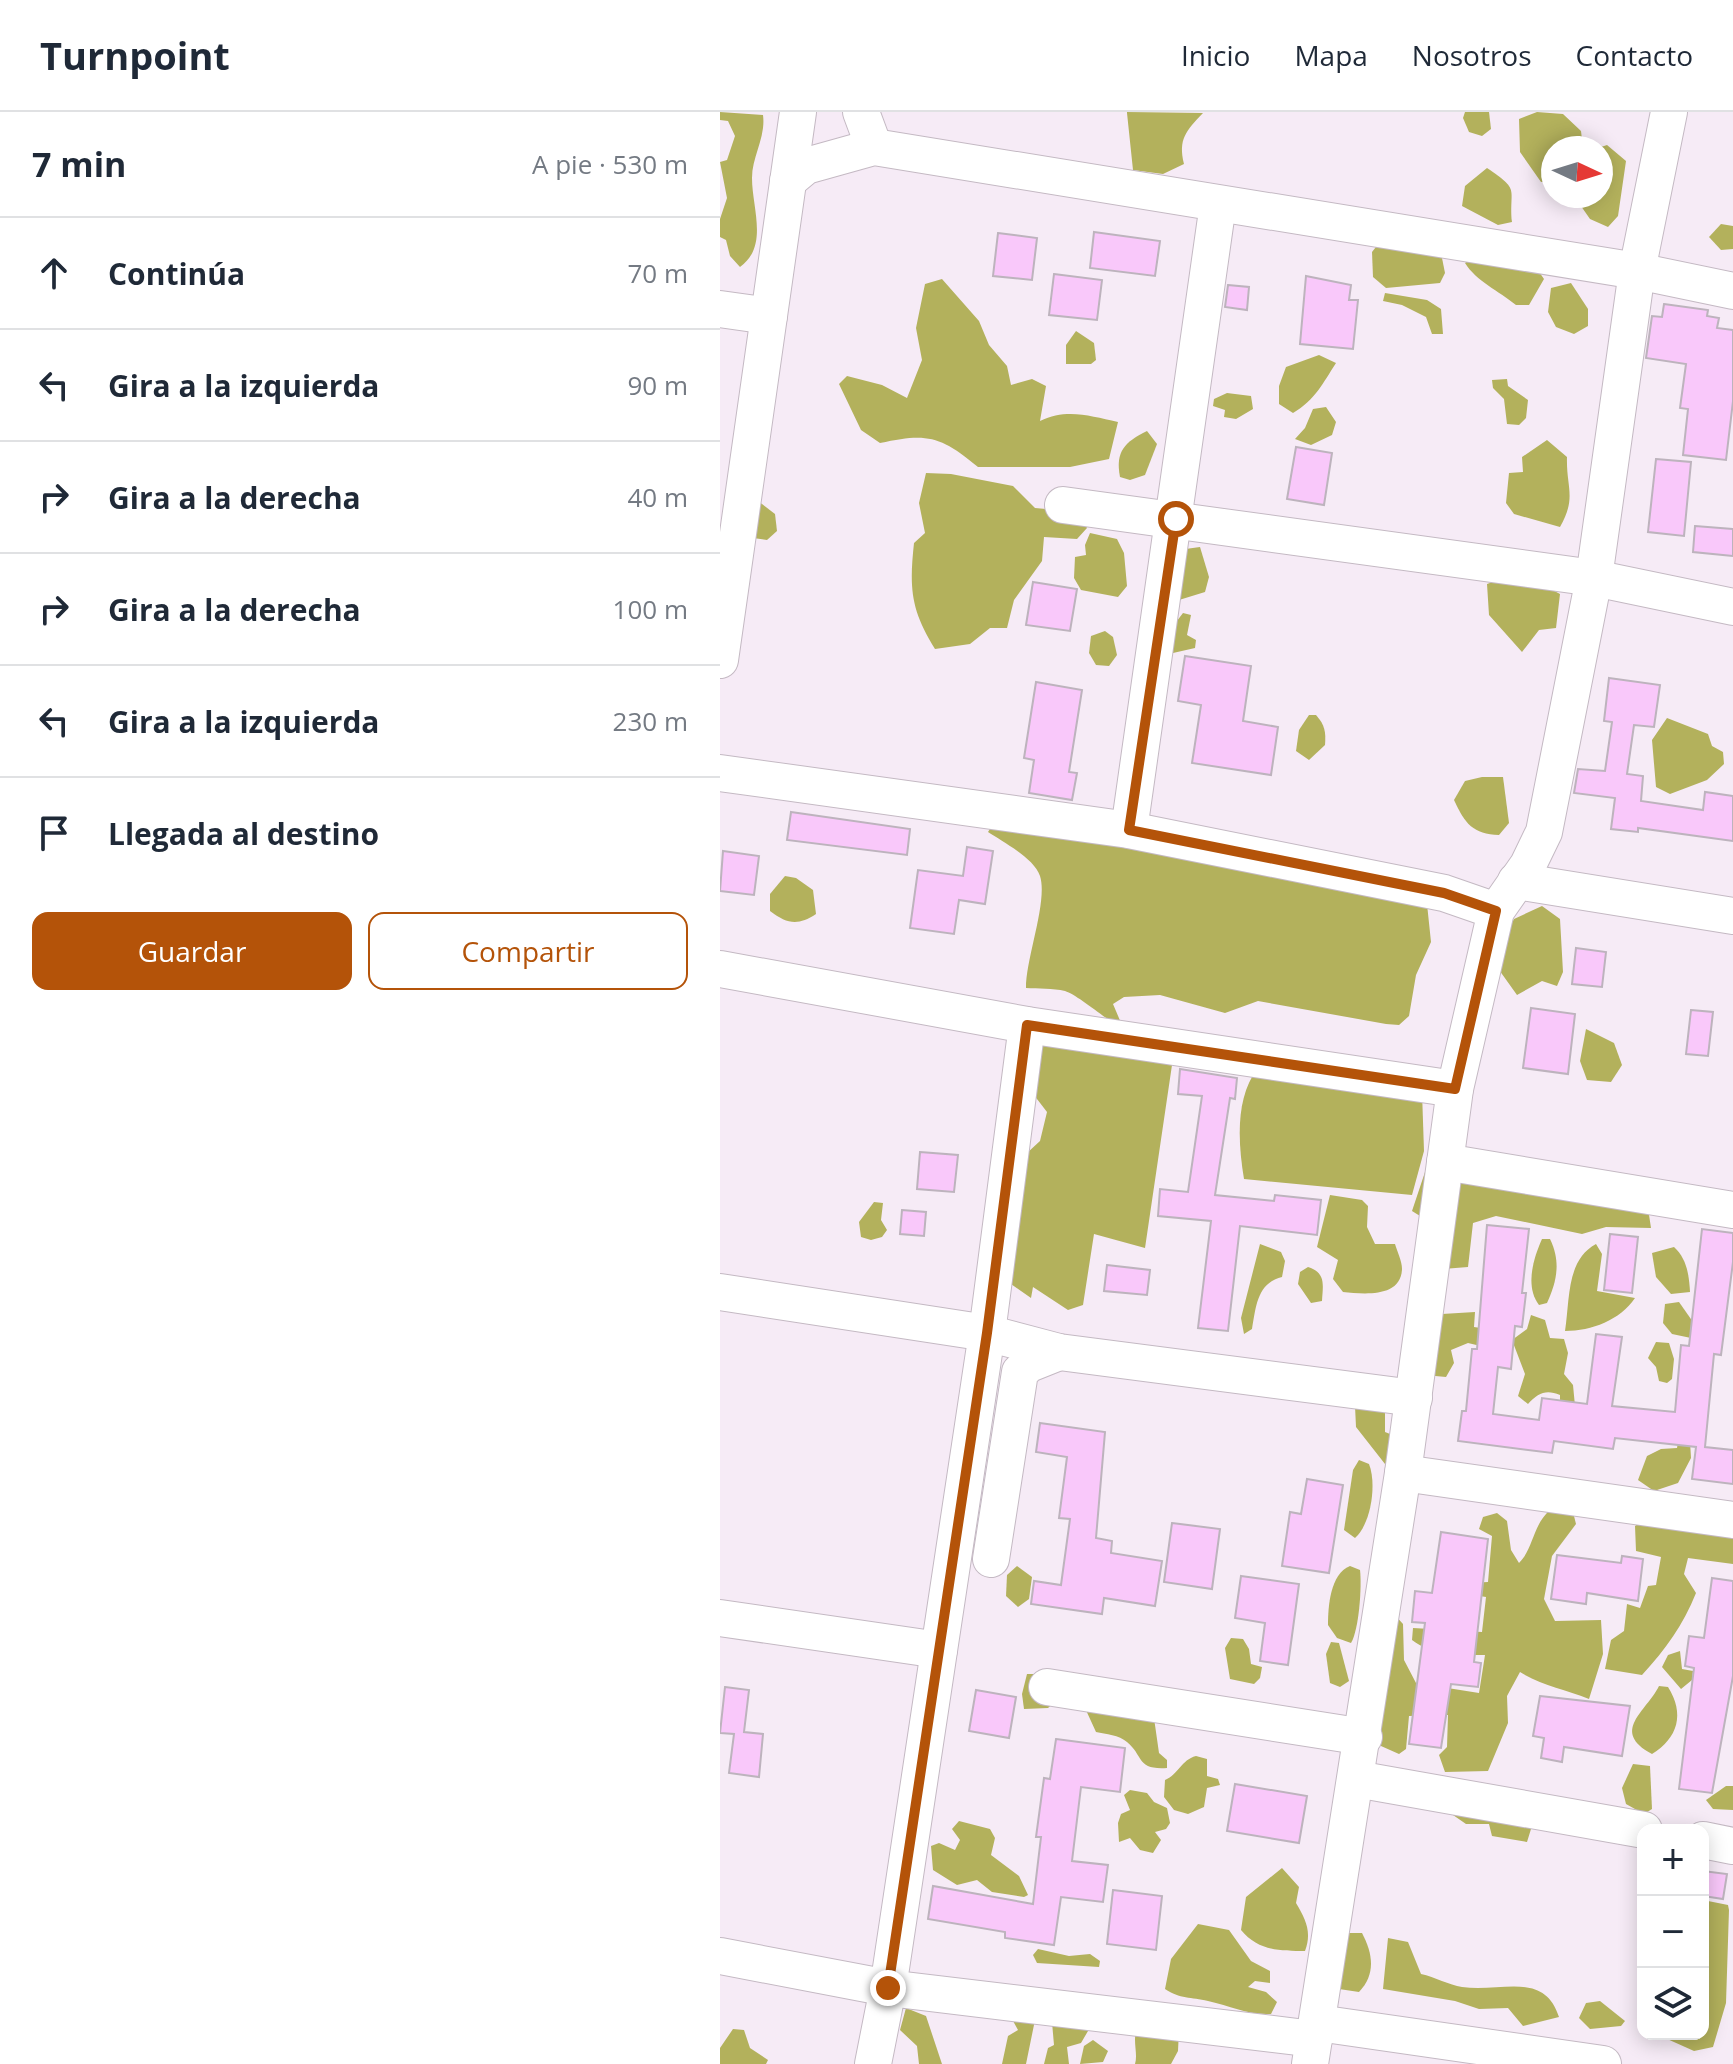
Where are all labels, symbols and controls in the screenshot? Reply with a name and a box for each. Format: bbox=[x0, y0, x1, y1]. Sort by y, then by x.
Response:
text: Turnpoint bbox=[40, 29, 230, 81]
text: Inicio bbox=[1181, 36, 1250, 74]
text: Mapa bbox=[1294, 36, 1368, 74]
text: Nosotros bbox=[1412, 36, 1532, 74]
text: Contacto bbox=[1576, 36, 1693, 74]
north arrow bbox=[1541, 136, 1613, 208]
text: 7 min bbox=[32, 141, 126, 187]
text: A pie · 530 m bbox=[532, 146, 688, 182]
icon: ahead bbox=[32, 251, 76, 295]
text: Continúa bbox=[108, 253, 245, 294]
text: 70 m bbox=[627, 255, 688, 291]
icon: left bbox=[32, 363, 76, 407]
text: Gira a la izquierda bbox=[108, 365, 380, 406]
text: 90 m bbox=[627, 367, 688, 403]
icon: right bbox=[32, 475, 76, 519]
text: Gira a la derecha bbox=[108, 477, 361, 518]
text: 40 m bbox=[627, 479, 688, 515]
route start bbox=[1158, 501, 1194, 537]
icon: right bbox=[32, 587, 76, 631]
text: Gira a la derecha bbox=[108, 589, 361, 630]
text: 100 m bbox=[613, 591, 688, 627]
icon: left bbox=[32, 699, 76, 743]
text: Gira a la izquierda bbox=[108, 701, 380, 742]
text: 230 m bbox=[613, 703, 688, 739]
icon: arrive bbox=[32, 811, 76, 855]
text: Llegada al destino bbox=[108, 813, 379, 854]
button: Guardar bbox=[32, 912, 352, 990]
button: Compartir bbox=[368, 912, 688, 990]
map controls bbox=[1637, 1824, 1709, 2040]
button: + bbox=[1637, 1824, 1709, 1896]
button: − bbox=[1637, 1896, 1709, 1968]
button: layers bbox=[1637, 1968, 1709, 2040]
route end bbox=[870, 1970, 906, 2006]

